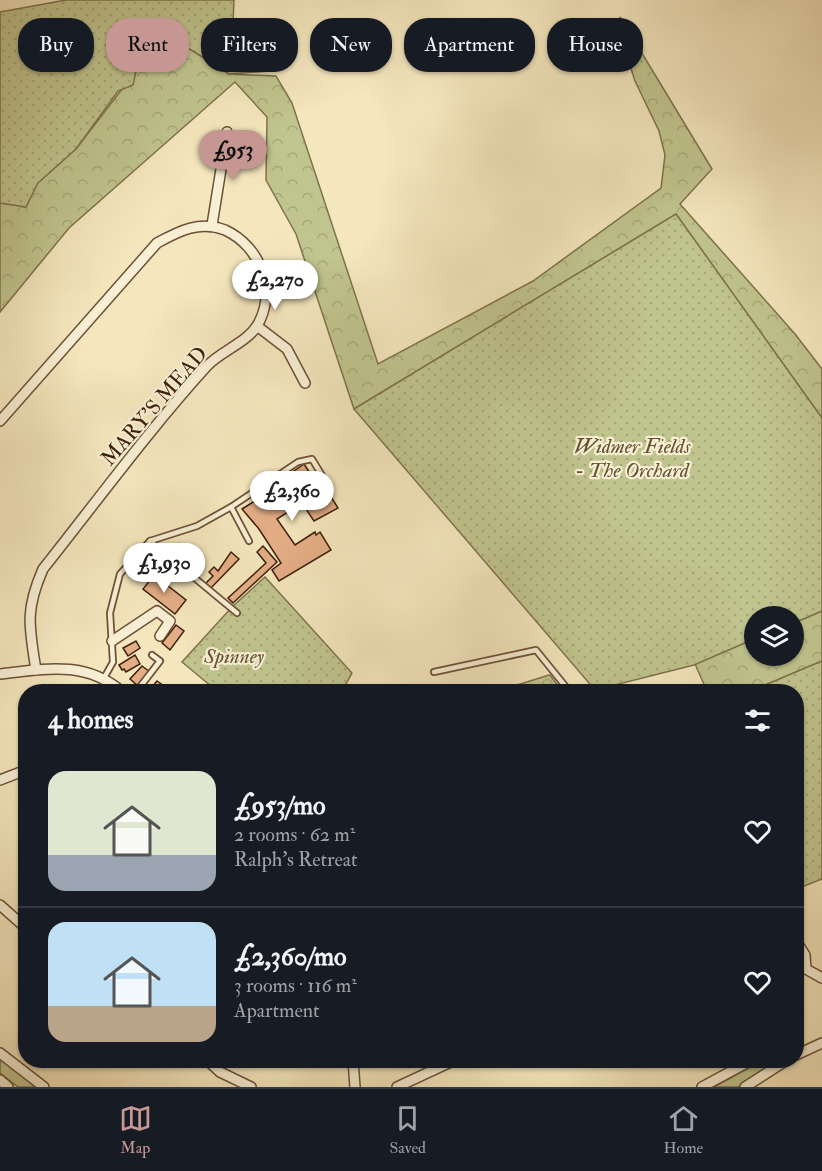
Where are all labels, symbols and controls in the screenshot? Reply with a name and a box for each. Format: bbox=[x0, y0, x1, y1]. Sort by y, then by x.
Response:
chip: Buy bbox=[18, 18, 94, 72]
chip: Rent bbox=[106, 18, 189, 72]
chip: Filters bbox=[201, 18, 298, 72]
chip: New bbox=[310, 18, 392, 72]
chip: Apartment bbox=[404, 18, 535, 72]
chip: House bbox=[547, 18, 643, 72]
pin: £953 bbox=[197, 130, 269, 181]
text: £953 bbox=[213, 137, 253, 162]
pin: £2,270 bbox=[226, 260, 324, 311]
text: £2,270 bbox=[246, 267, 304, 292]
street label: MARY'S MEAD bbox=[95, 341, 214, 472]
park label: Widmer Fields - The Orchard bbox=[574, 433, 691, 484]
pin: £2,360 bbox=[243, 471, 341, 522]
text: £2,360 bbox=[264, 478, 320, 503]
pin: £1,930 bbox=[115, 543, 213, 594]
text: £1,930 bbox=[137, 550, 191, 575]
map controls bbox=[744, 606, 804, 666]
button: layers bbox=[744, 606, 804, 666]
park label: Spinney bbox=[203, 643, 265, 670]
text: 4 homes bbox=[48, 704, 134, 736]
icon: filters bbox=[741, 704, 774, 737]
text: £953/mo bbox=[234, 790, 326, 822]
icon: home bbox=[96, 795, 168, 867]
icon: heart bbox=[741, 815, 774, 848]
text: 2 rooms · 62 m² bbox=[234, 822, 355, 847]
text: Ralph's Retreat bbox=[234, 847, 357, 872]
text: £2,360/mo bbox=[234, 941, 347, 973]
icon: home bbox=[96, 946, 168, 1018]
icon: heart bbox=[741, 966, 774, 999]
text: 3 rooms · 116 m² bbox=[234, 973, 357, 998]
text: Apartment bbox=[234, 998, 319, 1023]
tab: Map bbox=[119, 1102, 152, 1158]
tab: Saved bbox=[389, 1102, 426, 1158]
tab: Home bbox=[664, 1102, 703, 1158]

